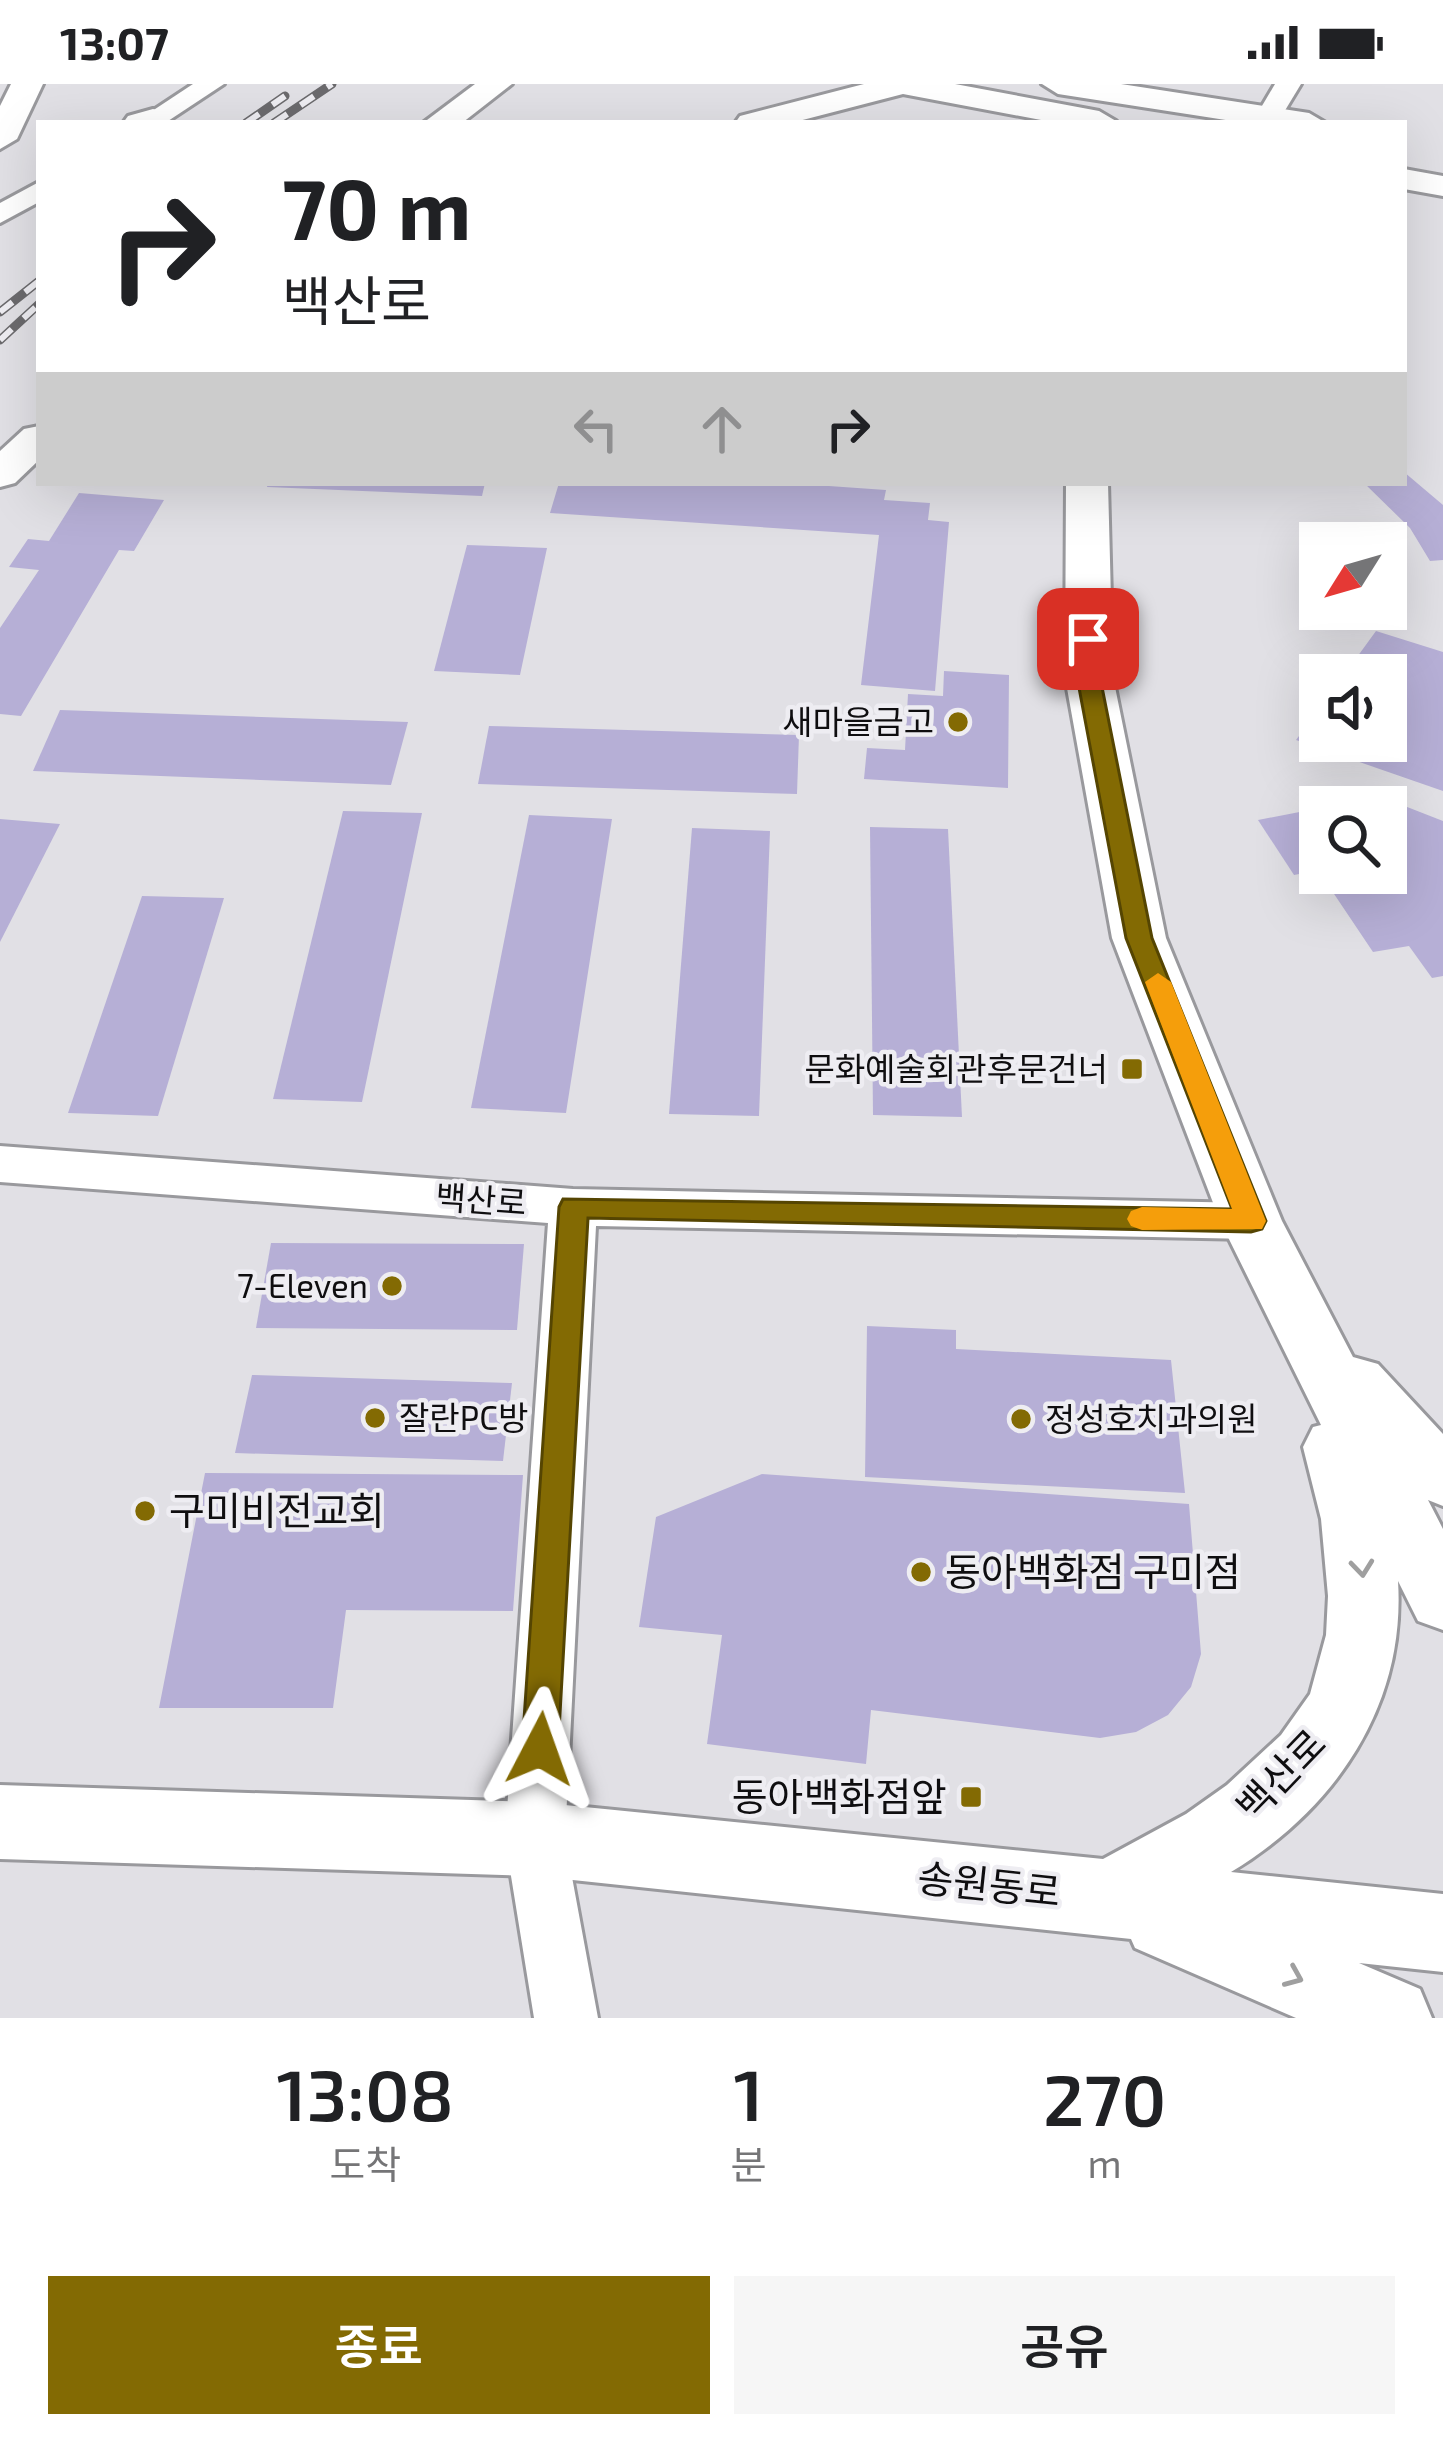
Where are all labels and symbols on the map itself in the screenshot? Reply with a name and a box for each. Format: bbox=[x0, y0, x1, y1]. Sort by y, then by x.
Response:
north arrow bbox=[1299, 522, 1407, 630]
pin bbox=[1037, 588, 1139, 690]
place label: 새마을금고 bbox=[782, 701, 934, 741]
marker: 새마을금고 bbox=[945, 709, 971, 735]
place label: 문화예술회관후문건너 bbox=[804, 1048, 1108, 1088]
marker: 문화예술회관후문건너 bbox=[1119, 1056, 1145, 1082]
street label: 백산로 bbox=[434, 1176, 528, 1222]
place label: 7-Eleven bbox=[237, 1265, 368, 1305]
marker: 7-Eleven bbox=[379, 1273, 405, 1299]
place label: 잘란PC방 bbox=[399, 1397, 528, 1437]
place label: 정성호치과의원 bbox=[1045, 1398, 1258, 1438]
marker: 잘란PC방 bbox=[362, 1405, 388, 1431]
marker: 정성호치과의원 bbox=[1008, 1406, 1034, 1432]
place label: 구미비전교회 bbox=[169, 1486, 384, 1533]
marker: 구미비전교회 bbox=[132, 1498, 158, 1524]
place label: 동아백화점 구미점 bbox=[945, 1547, 1241, 1594]
one-way arrow bbox=[1349, 1558, 1375, 1578]
marker: 동아백화점 구미점 bbox=[908, 1559, 934, 1585]
position arrow bbox=[477, 1686, 603, 1812]
street label: 백산로 bbox=[1226, 1719, 1334, 1829]
place label: 동아백화점앞 bbox=[732, 1772, 947, 1819]
marker: 동아백화점앞 bbox=[958, 1784, 984, 1810]
street label: 송원동로 bbox=[915, 1853, 1063, 1914]
one-way arrow bbox=[1282, 1962, 1304, 1986]

